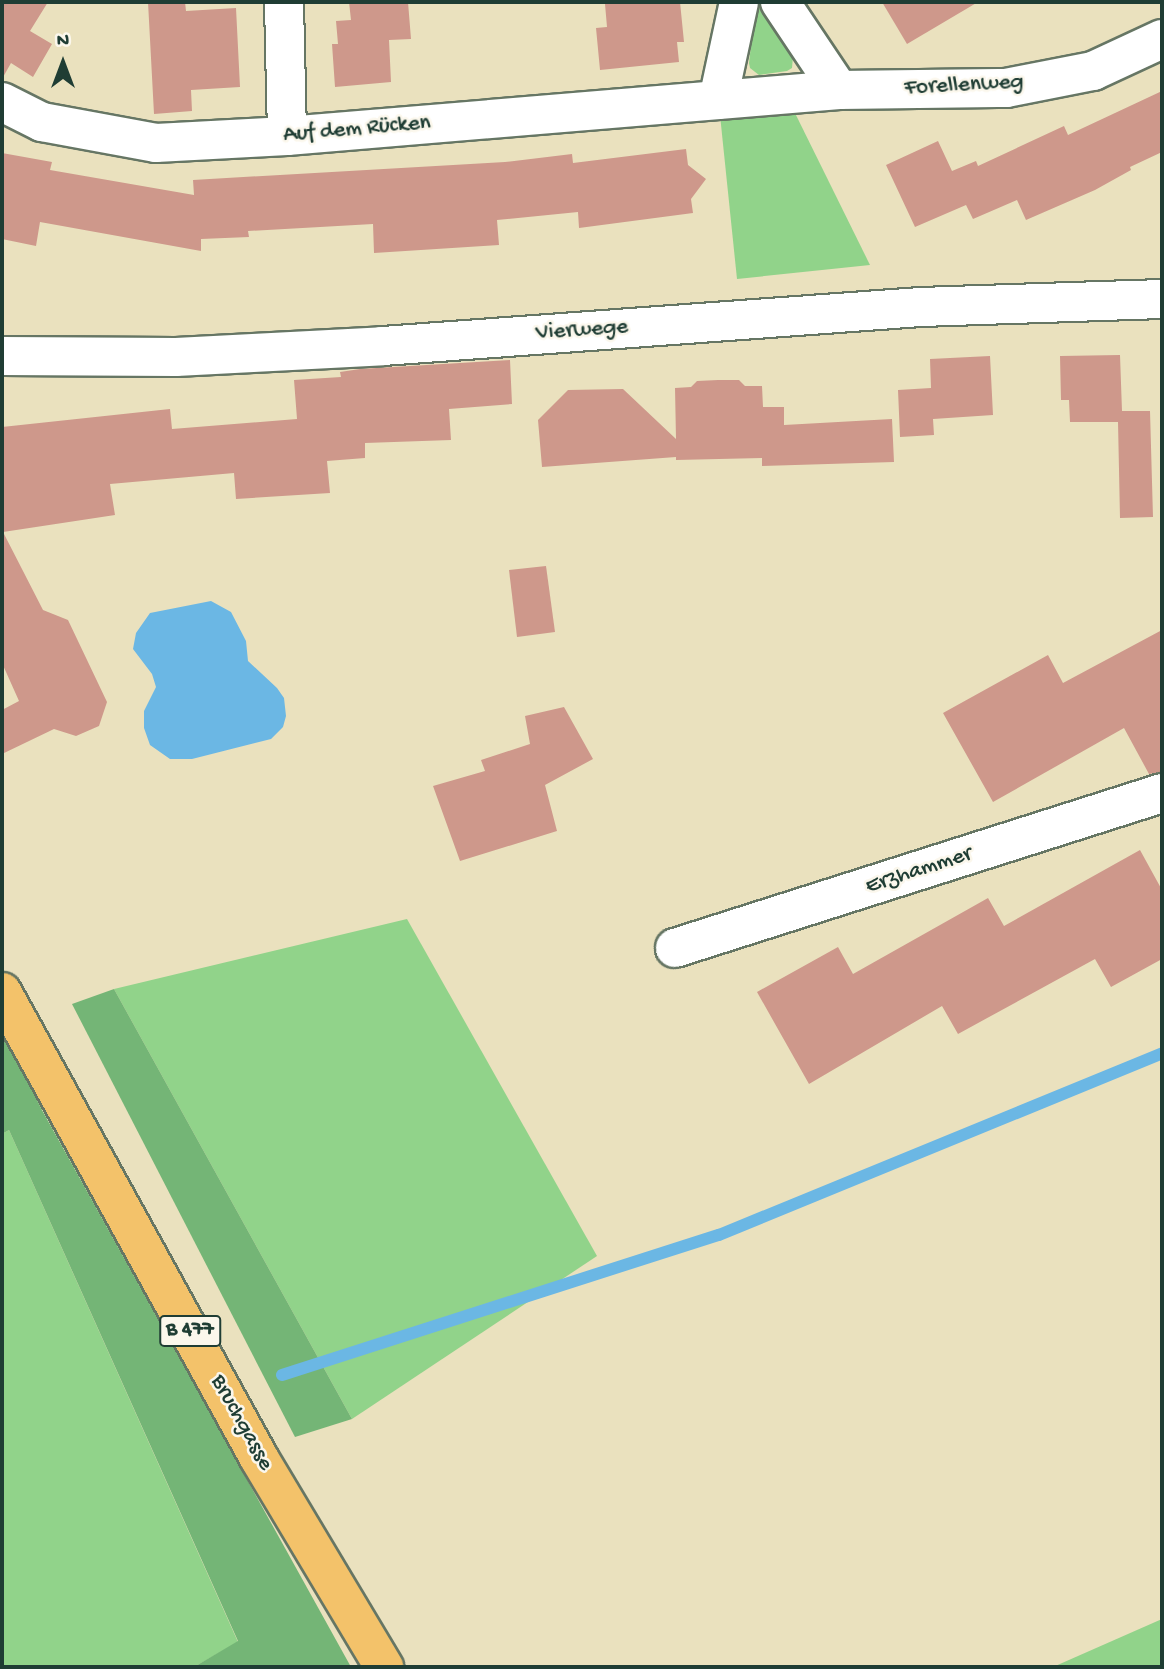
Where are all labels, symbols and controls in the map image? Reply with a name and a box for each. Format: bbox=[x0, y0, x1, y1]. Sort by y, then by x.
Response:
north arrow bbox=[28, 28, 98, 98]
text: N bbox=[57, 30, 69, 53]
street label: Forellenweg bbox=[904, 69, 1024, 103]
street label: Auf dem Rücken bbox=[282, 110, 432, 150]
street label: Vierwege bbox=[535, 314, 629, 348]
street label: Erzhammer bbox=[862, 841, 976, 901]
road number: B 477 bbox=[158, 1314, 222, 1348]
street label: Bruchgasse bbox=[203, 1370, 279, 1476]

